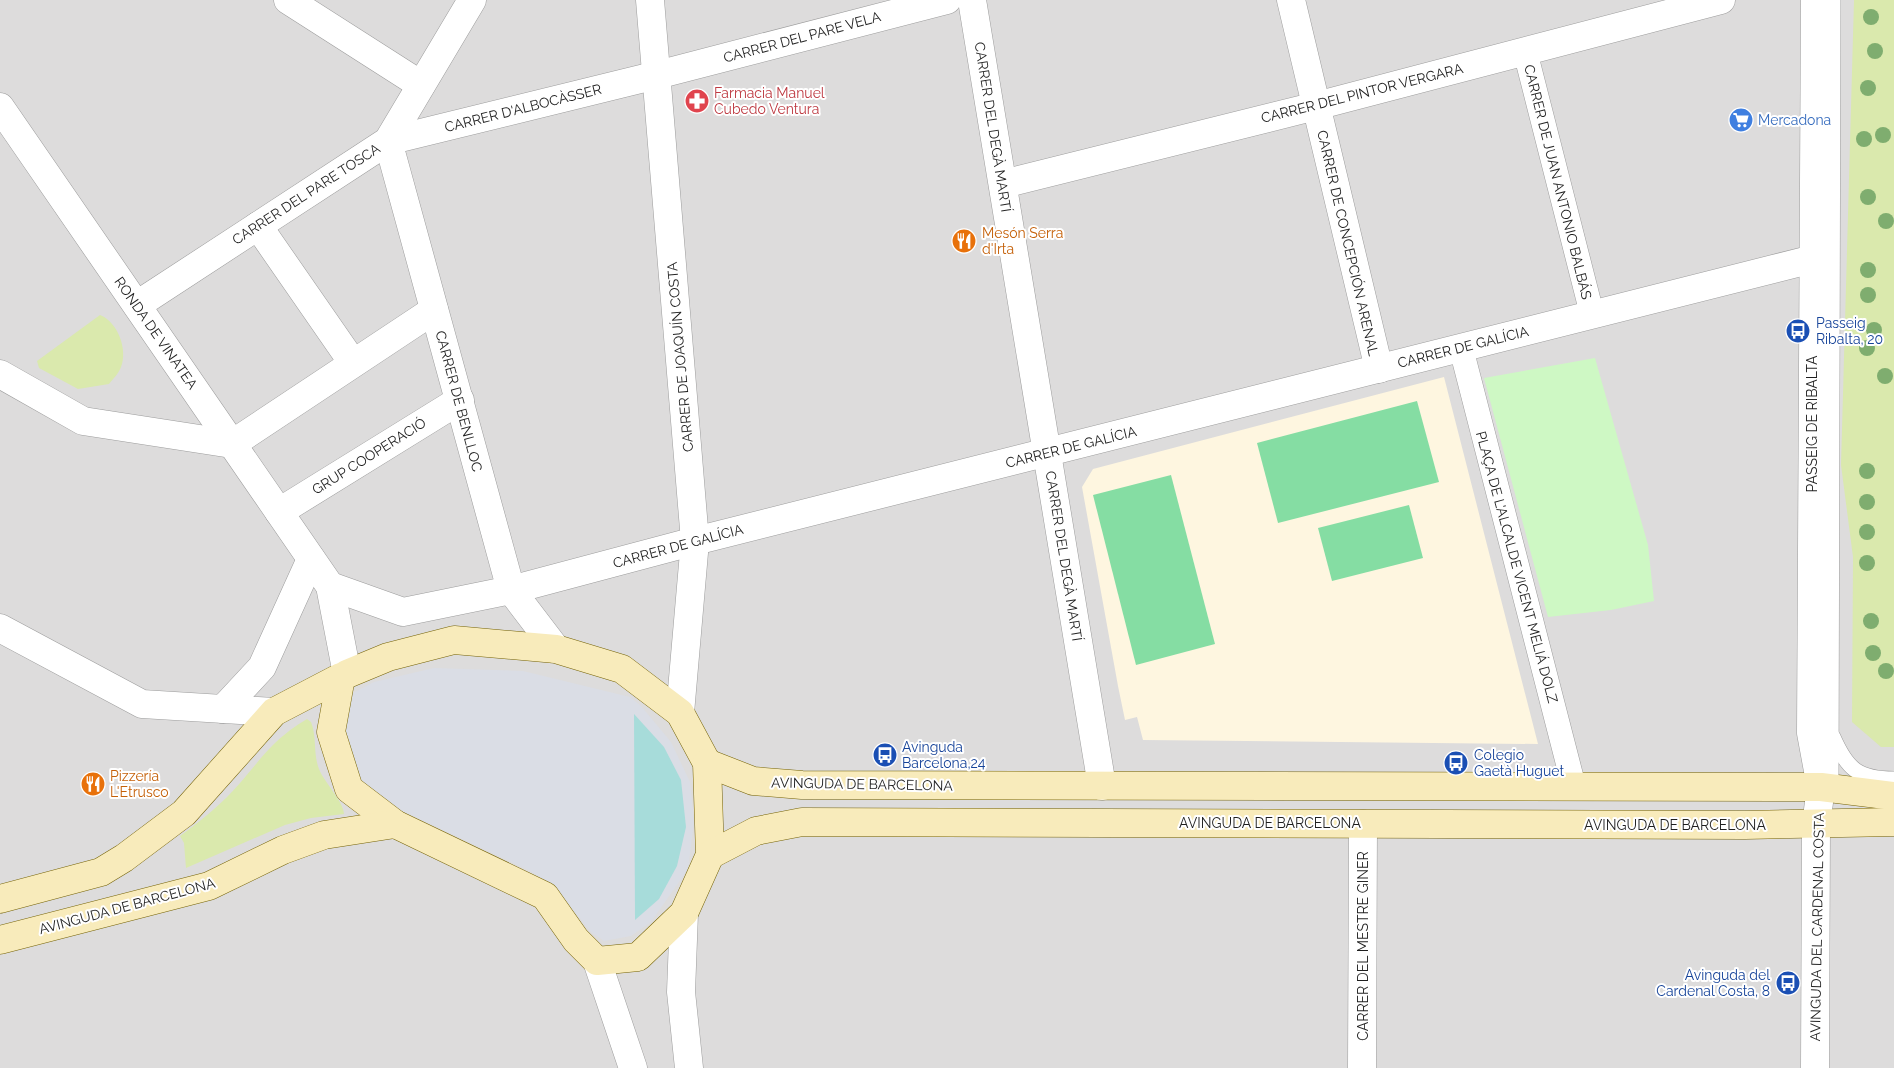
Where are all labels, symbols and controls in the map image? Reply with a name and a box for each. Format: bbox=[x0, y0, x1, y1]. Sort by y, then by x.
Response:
street label: CARRER DEL PARE VELA bbox=[722, 8, 883, 66]
street label: CARRER DEL DEGÀ MARTÍ bbox=[972, 41, 1015, 214]
street label: CARRER DEL PINTOR VERGARA bbox=[1259, 60, 1465, 126]
street label: CARRER DE JUAN ANTONIO BALBÁS bbox=[1521, 63, 1596, 302]
street label: CARRER D'ALBOCÀSSER bbox=[443, 80, 603, 135]
place label: Farmacia Manuel Cubedo Ventura bbox=[714, 85, 825, 117]
pharmacy icon: Farmacia Manuel Cubedo Ventura bbox=[684, 88, 710, 114]
supermarket icon: Mercadona bbox=[1728, 107, 1754, 133]
place label: Mercadona bbox=[1758, 112, 1831, 128]
street label: CARRER DE CONCEPCIÓN ARENAL bbox=[1314, 128, 1383, 357]
street label: CARRER DEL PARE TOSCA bbox=[229, 140, 383, 248]
place label: Mesón Serra d'Irta bbox=[982, 225, 1063, 257]
restaurant icon: Mesón Serra d'Irta bbox=[951, 228, 977, 254]
street label: CARRER DE JOAQUÍN COSTA bbox=[663, 261, 696, 453]
street label: RONDA DE VINATEA bbox=[111, 274, 201, 393]
place label: Passeig Ribalta, 20 bbox=[1816, 315, 1883, 347]
bus stop icon: Passeig Ribalta, 20 bbox=[1785, 318, 1811, 344]
street label: CARRER DE GALÍCIA bbox=[1396, 322, 1531, 371]
street label: CARRER DE BENLLOC bbox=[432, 329, 486, 474]
street label: PASSEIG DE RIBALTA bbox=[1804, 355, 1820, 492]
street label: GRUP COOPERACIÓ bbox=[309, 414, 429, 498]
street label: CARRER DE GALÍCIA bbox=[1004, 422, 1139, 471]
street label: PLAÇA DE L'ALCALDE VICENT MELIÁ DOLZ bbox=[1473, 429, 1562, 705]
street label: CARRER DEL DEGÀ MARTÍ bbox=[1043, 470, 1086, 643]
street label: CARRER DE GALÍCIA bbox=[611, 520, 745, 571]
place label: Avinguda Barcelona,24 bbox=[902, 739, 986, 771]
bus stop icon: Avinguda Barcelona,24 bbox=[872, 742, 898, 768]
place label: Colegio Gaetà Huguet bbox=[1474, 747, 1564, 779]
bus stop icon: Colegio Gaetà Huguet bbox=[1443, 750, 1469, 776]
place label: Pizzería L'Etrusco bbox=[110, 768, 169, 800]
restaurant icon: Pizzería L'Etrusco bbox=[80, 771, 106, 797]
street label: AVINGUDA DE BARCELONA bbox=[771, 774, 954, 794]
street label: AVINGUDA DEL CARDENAL COSTA bbox=[1807, 812, 1827, 1042]
street label: AVINGUDA DE BARCELONA bbox=[1179, 815, 1361, 831]
street label: AVINGUDA DE BARCELONA bbox=[1584, 817, 1766, 833]
street label: CARRER DEL MESTRE GINER bbox=[1355, 851, 1371, 1041]
street label: AVINGUDA DE BARCELONA bbox=[37, 875, 217, 937]
place label: Avinguda del Cardenal Costa, 8 bbox=[1656, 967, 1770, 999]
bus stop icon: Avinguda del Cardenal Costa, 8 bbox=[1775, 970, 1801, 996]

